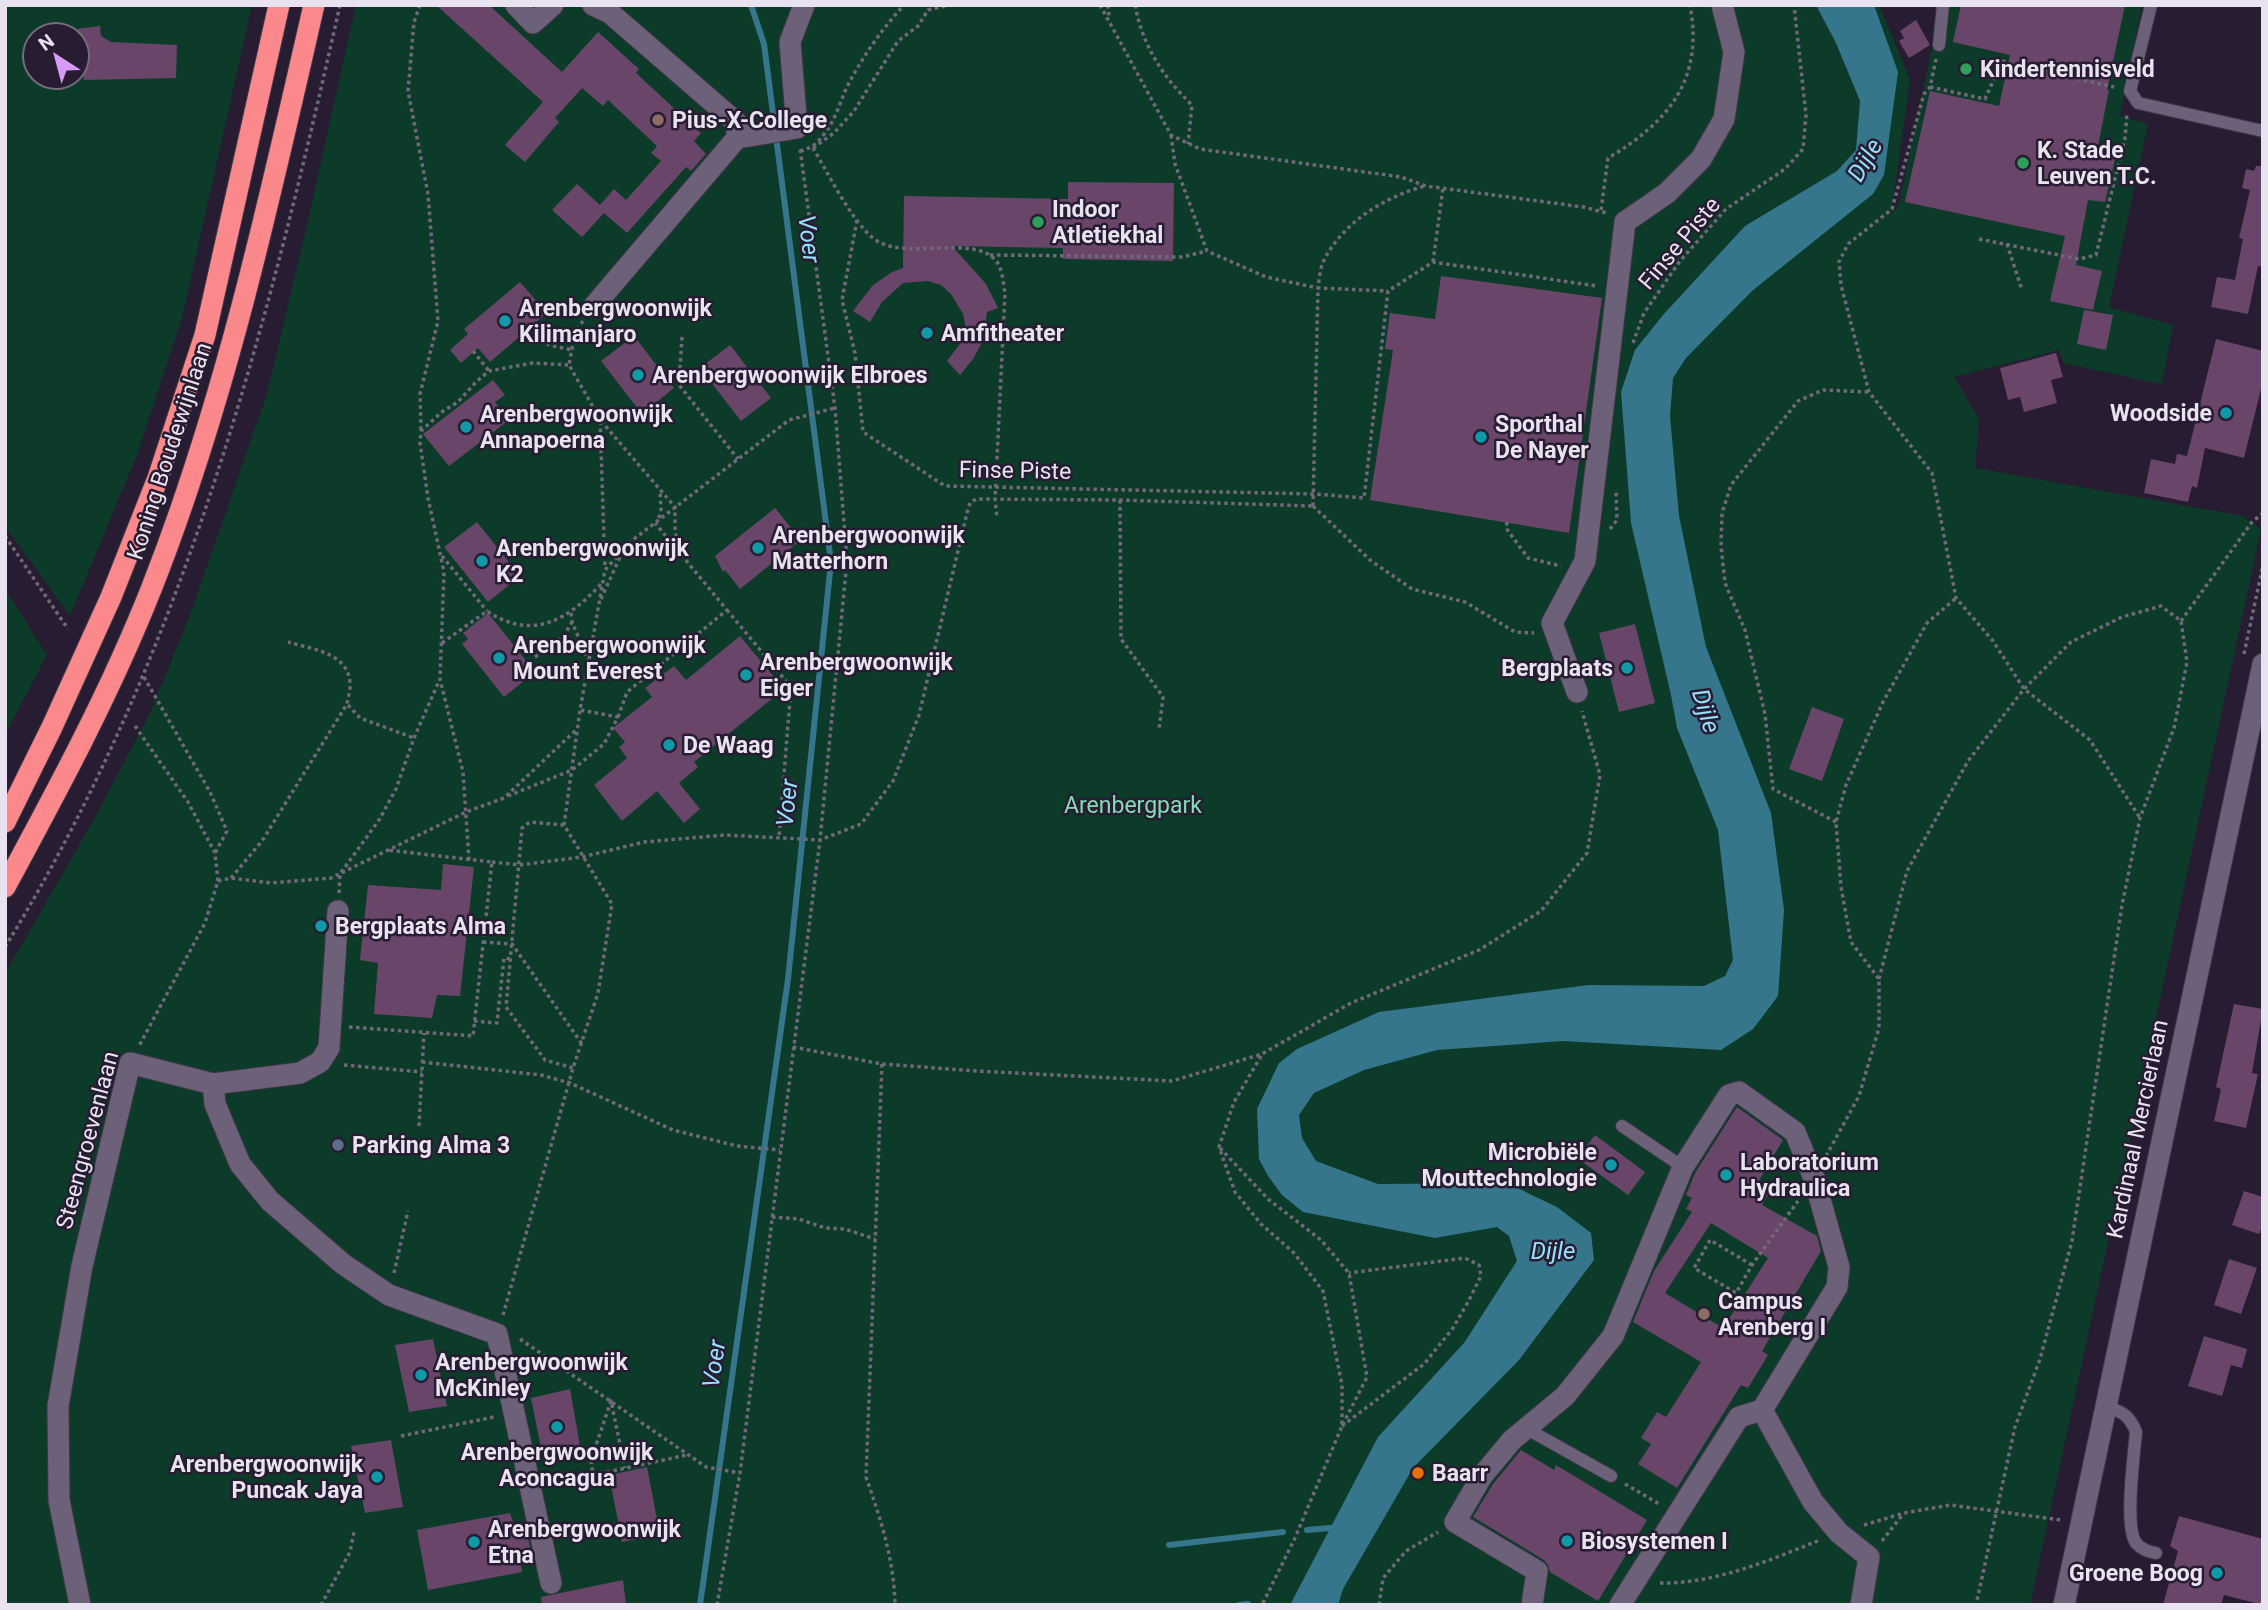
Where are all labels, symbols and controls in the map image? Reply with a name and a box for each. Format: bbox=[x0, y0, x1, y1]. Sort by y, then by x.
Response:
north arrow bbox=[21, 21, 91, 91]
text: N bbox=[34, 29, 58, 56]
place label: Kindertennisveld bbox=[1980, 56, 2155, 83]
marker: Kindertennisveld bbox=[1958, 61, 1974, 77]
place label: Pius-X-College bbox=[672, 107, 827, 134]
marker: Pius-X-College bbox=[650, 112, 666, 128]
water label: Dijle bbox=[1842, 134, 1888, 186]
place label: K. Stade Leuven T.C. bbox=[2037, 137, 2157, 190]
marker: K. Stade Leuven T.C. bbox=[2015, 155, 2031, 171]
street label: Finse Piste bbox=[1633, 192, 1726, 295]
place label: Indoor Atletiekhal bbox=[1052, 196, 1163, 249]
water label: Voer bbox=[792, 214, 826, 266]
marker: Indoor Atletiekhal bbox=[1030, 214, 1046, 230]
place label: Arenbergwoonwijk Kilimanjaro bbox=[519, 295, 712, 348]
marker: Arenbergwoonwijk Kilimanjaro bbox=[497, 313, 513, 329]
place label: Amfitheater bbox=[941, 320, 1065, 347]
marker: Amfitheater bbox=[919, 325, 935, 341]
street label: Koning Boudewijnlaan bbox=[122, 339, 217, 563]
place label: Arenbergwoonwijk Elbroes bbox=[652, 362, 928, 389]
marker: Arenbergwoonwijk Elbroes bbox=[630, 367, 646, 383]
place label: Woodside bbox=[2110, 400, 2212, 427]
place label: Arenbergwoonwijk Annapoerna bbox=[480, 401, 673, 454]
marker: Woodside bbox=[2218, 405, 2234, 421]
place label: Sporthal De Nayer bbox=[1495, 411, 1589, 464]
marker: Arenbergwoonwijk Annapoerna bbox=[458, 419, 474, 435]
marker: Sporthal De Nayer bbox=[1473, 429, 1489, 445]
street label: Finse Piste bbox=[959, 456, 1071, 485]
place label: Arenbergwoonwijk Matterhorn bbox=[772, 522, 965, 575]
place label: Arenbergwoonwijk K2 bbox=[496, 535, 689, 588]
marker: Arenbergwoonwijk Matterhorn bbox=[750, 540, 766, 556]
marker: Arenbergwoonwijk K2 bbox=[474, 553, 490, 569]
place label: Arenbergwoonwijk Mount Everest bbox=[513, 632, 706, 685]
place label: Arenbergwoonwijk Eiger bbox=[760, 649, 953, 702]
marker: Arenbergwoonwijk Mount Everest bbox=[491, 650, 507, 666]
place label: Bergplaats bbox=[1501, 655, 1613, 682]
marker: Bergplaats bbox=[1619, 660, 1635, 676]
marker: Arenbergwoonwijk Eiger bbox=[738, 667, 754, 683]
water label: Dijle bbox=[1686, 686, 1726, 736]
place label: De Waag bbox=[683, 732, 774, 759]
marker: De Waag bbox=[661, 737, 677, 753]
water label: Voer bbox=[771, 777, 804, 828]
park label: Arenbergpark bbox=[1064, 792, 1202, 819]
place label: Bergplaats Alma bbox=[335, 913, 506, 940]
marker: Bergplaats Alma bbox=[313, 918, 329, 934]
street label: Kardinaal Mercierlaan bbox=[2101, 1017, 2174, 1241]
street label: Steengroevenlaan bbox=[51, 1048, 124, 1232]
place label: Parking Alma 3 bbox=[352, 1132, 510, 1159]
marker: Parking Alma 3 bbox=[330, 1137, 346, 1153]
place label: Microbiële Mouttechnologie bbox=[1422, 1139, 1597, 1192]
place label: Laboratorium Hydraulica bbox=[1740, 1149, 1879, 1202]
marker: Microbiële Mouttechnologie bbox=[1603, 1157, 1619, 1173]
marker: Laboratorium Hydraulica bbox=[1718, 1167, 1734, 1183]
water label: Dijle bbox=[1531, 1237, 1575, 1265]
place label: Campus Arenberg I bbox=[1718, 1288, 1826, 1341]
marker: Campus Arenberg I bbox=[1696, 1306, 1712, 1322]
water label: Voer bbox=[697, 1337, 731, 1390]
place label: Arenbergwoonwijk McKinley bbox=[435, 1349, 628, 1402]
marker: Arenbergwoonwijk McKinley bbox=[413, 1367, 429, 1383]
marker: Arenbergwoonwijk Aconcagua bbox=[549, 1419, 565, 1435]
place label: Arenbergwoonwijk Aconcagua bbox=[461, 1439, 654, 1492]
place label: Arenbergwoonwijk Puncak Jaya bbox=[170, 1451, 364, 1504]
place label: Baarr bbox=[1432, 1460, 1489, 1487]
marker: Baarr bbox=[1410, 1465, 1426, 1481]
marker: Arenbergwoonwijk Puncak Jaya bbox=[369, 1469, 385, 1485]
place label: Arenbergwoonwijk Etna bbox=[488, 1516, 681, 1569]
place label: Biosystemen I bbox=[1581, 1528, 1728, 1555]
marker: Biosystemen I bbox=[1559, 1533, 1575, 1549]
marker: Arenbergwoonwijk Etna bbox=[466, 1534, 482, 1550]
place label: Groene Boog bbox=[2069, 1560, 2203, 1587]
marker: Groene Boog bbox=[2209, 1565, 2225, 1581]

